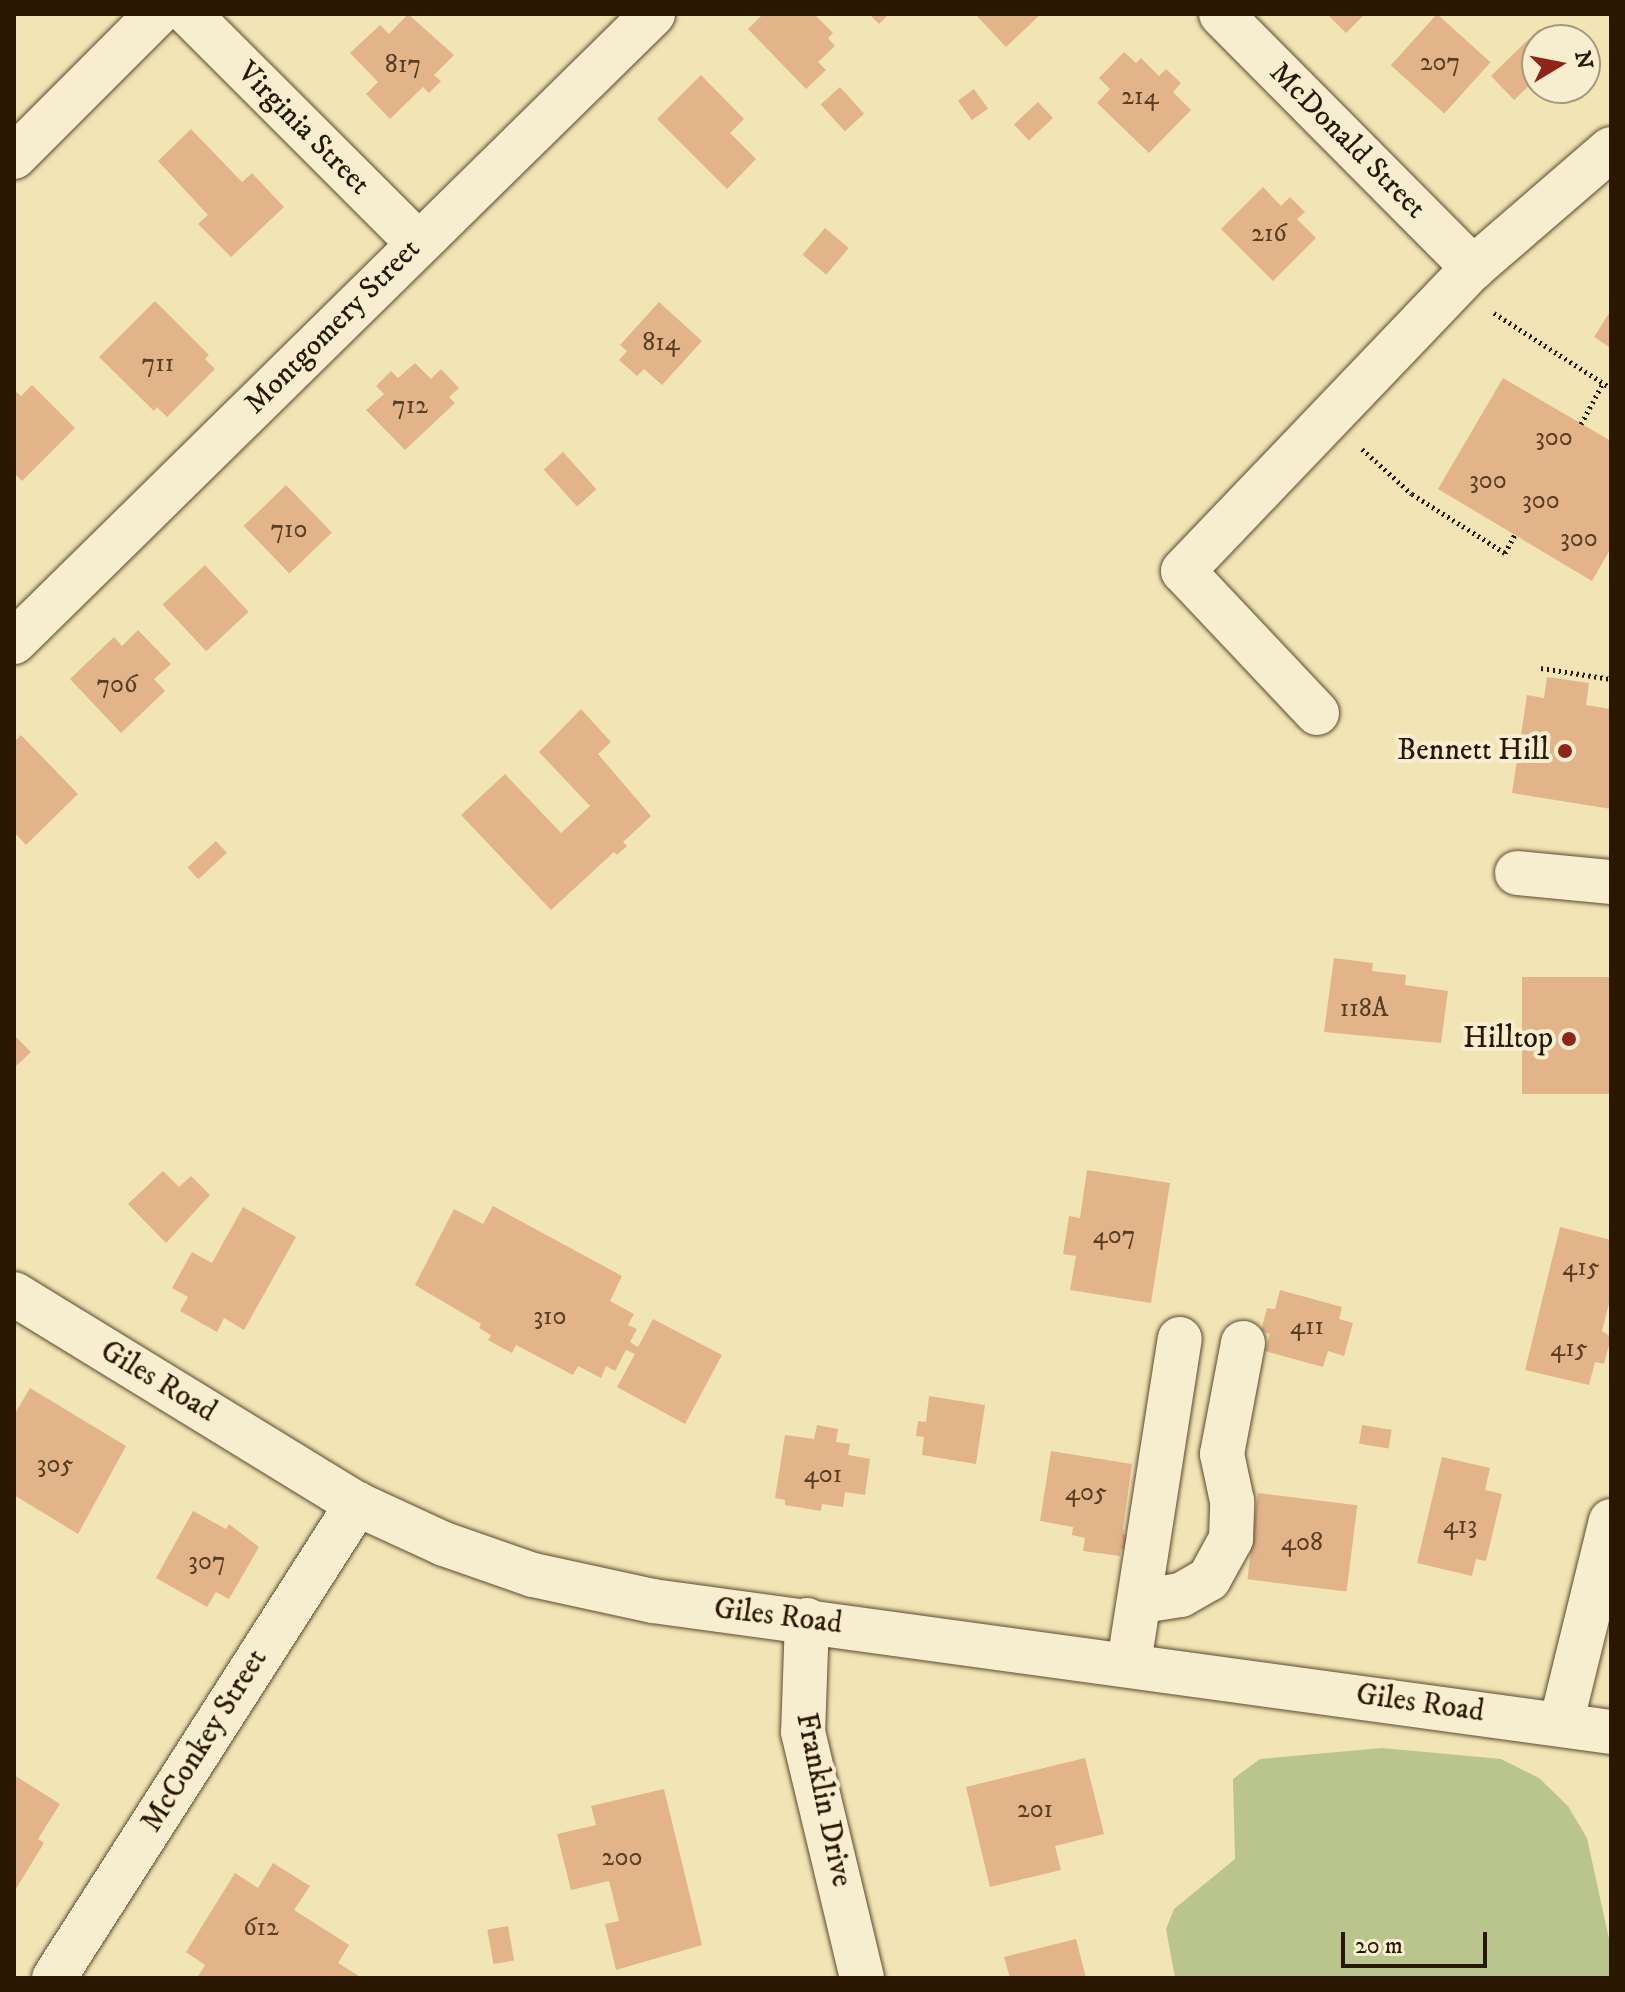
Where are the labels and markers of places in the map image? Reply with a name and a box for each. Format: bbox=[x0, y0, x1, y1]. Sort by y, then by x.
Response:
place label: Bennett Hill bbox=[1397, 733, 1549, 769]
marker: Bennett Hill bbox=[1556, 742, 1574, 760]
place label: Hilltop bbox=[1463, 1021, 1553, 1057]
marker: Hilltop bbox=[1560, 1030, 1578, 1048]

